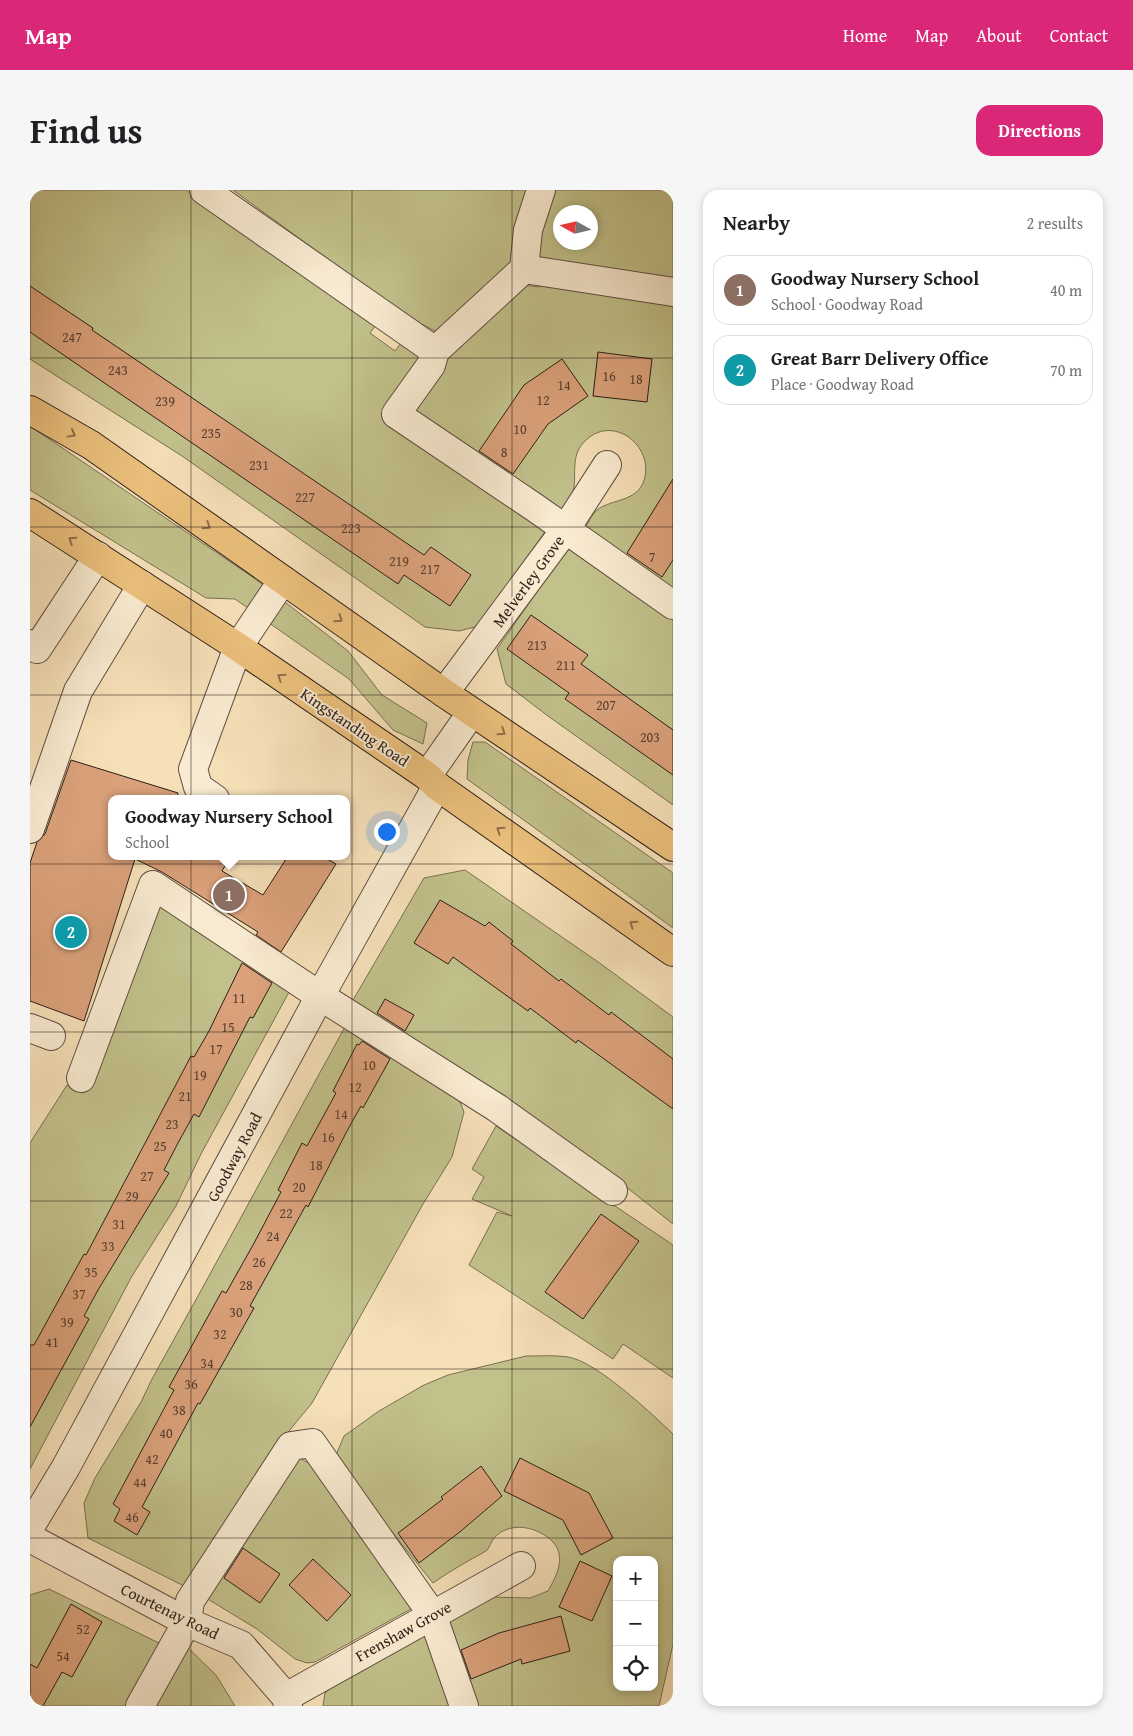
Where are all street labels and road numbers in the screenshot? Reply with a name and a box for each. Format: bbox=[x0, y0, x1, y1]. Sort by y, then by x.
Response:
street label: Melverley Grove bbox=[486, 530, 570, 632]
street label: Kingstanding Road bbox=[296, 682, 414, 773]
street label: Goodway Road bbox=[200, 1108, 268, 1206]
street label: Courtenay Road bbox=[117, 1577, 224, 1645]
street label: Frenshaw Grove bbox=[350, 1595, 456, 1667]

